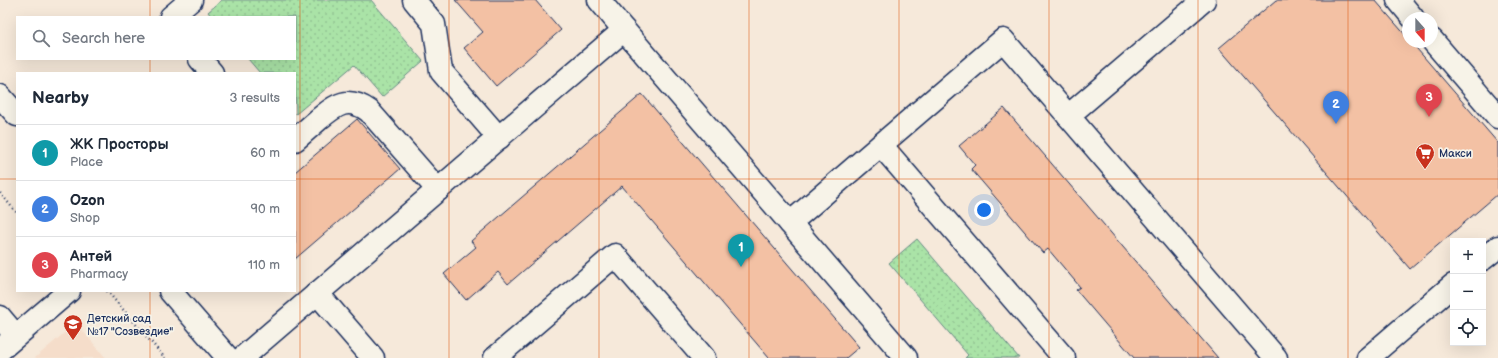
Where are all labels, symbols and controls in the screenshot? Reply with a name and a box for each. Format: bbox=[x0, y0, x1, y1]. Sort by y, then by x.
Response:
north arrow bbox=[1402, 12, 1438, 48]
search box bbox=[16, 16, 296, 60]
icon: search bbox=[30, 27, 52, 49]
text: Search here bbox=[62, 29, 145, 48]
pin: 3 bbox=[1416, 84, 1442, 117]
text: Nearby bbox=[32, 88, 89, 108]
text: 3 results bbox=[229, 90, 280, 106]
pin: 2 bbox=[1323, 91, 1349, 124]
text: ЖК Просторы bbox=[70, 135, 169, 154]
supermarket icon: Макси bbox=[1414, 142, 1436, 170]
text: 1 bbox=[42, 145, 48, 161]
text: 60 m bbox=[250, 145, 280, 161]
place label: Макси bbox=[1439, 147, 1472, 160]
text: Place bbox=[70, 154, 103, 170]
text: Ozon bbox=[70, 191, 105, 210]
your location bbox=[974, 200, 994, 220]
text: 2 bbox=[41, 201, 49, 217]
text: 90 m bbox=[251, 201, 280, 217]
text: Shop bbox=[70, 210, 100, 226]
pin: 1 bbox=[728, 234, 754, 267]
map controls bbox=[1450, 238, 1486, 346]
button: + bbox=[1450, 238, 1486, 274]
text: Антей bbox=[70, 247, 112, 266]
text: 3 bbox=[41, 257, 49, 273]
text: 110 m bbox=[248, 257, 280, 273]
text: Pharmacy bbox=[70, 266, 128, 282]
button: − bbox=[1450, 274, 1486, 310]
button: locate bbox=[1450, 310, 1486, 346]
place label: Детский сад №17 "Созвездие" bbox=[87, 312, 173, 338]
school or university icon: Детский сад №17 "Созвездие" bbox=[62, 313, 84, 341]

